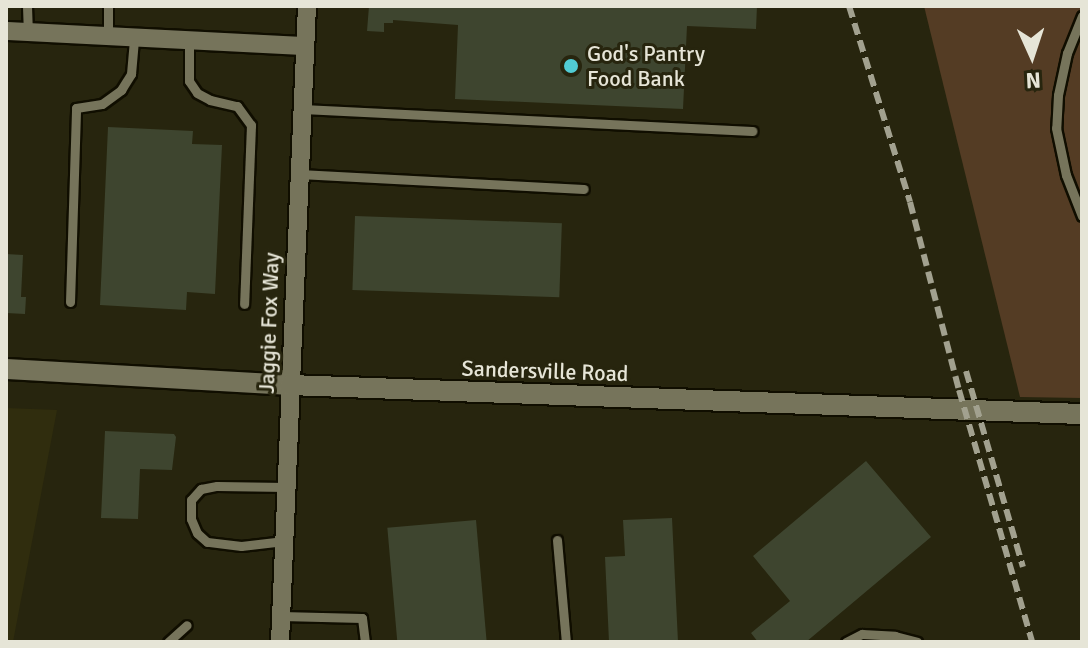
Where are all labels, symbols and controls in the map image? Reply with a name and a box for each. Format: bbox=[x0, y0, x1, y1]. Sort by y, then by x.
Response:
north arrow bbox=[992, 16, 1072, 96]
place label: God's Pantry Food Bank bbox=[587, 40, 705, 92]
marker: God's Pantry Food Bank bbox=[562, 57, 580, 75]
text: N bbox=[1025, 67, 1042, 94]
street label: Jaggie Fox Way bbox=[253, 252, 285, 394]
street label: Sandersville Road bbox=[461, 355, 629, 387]

